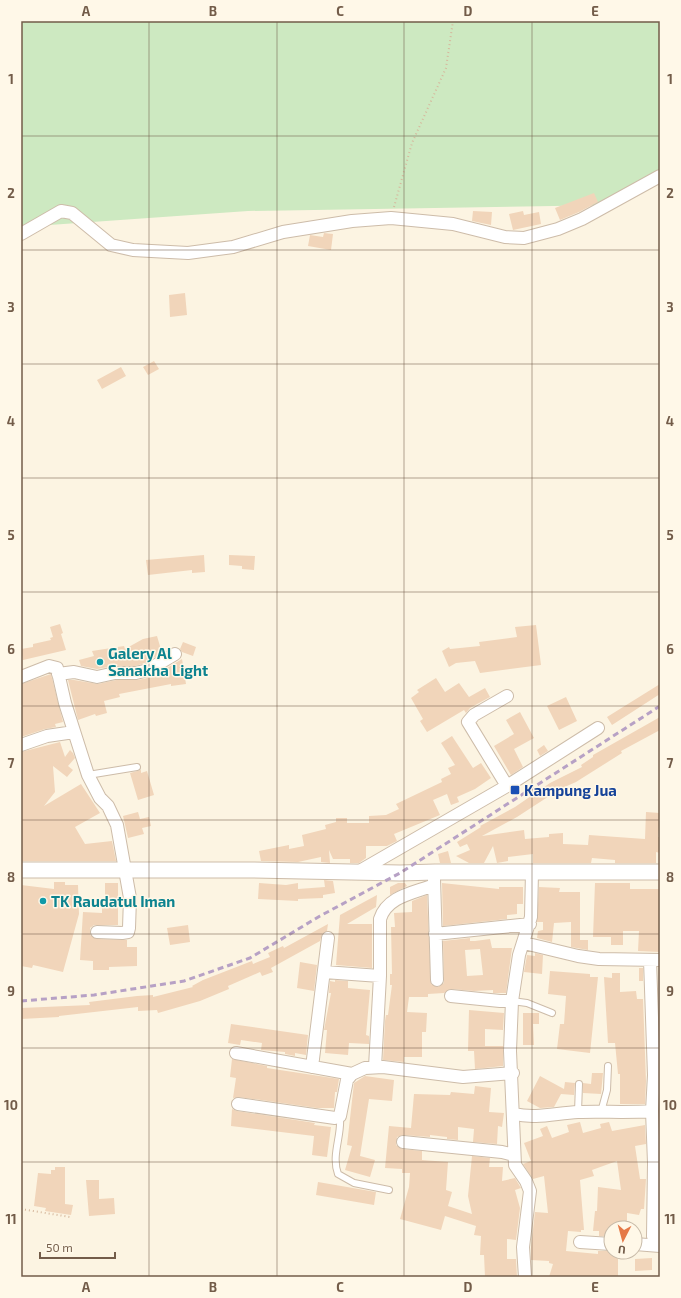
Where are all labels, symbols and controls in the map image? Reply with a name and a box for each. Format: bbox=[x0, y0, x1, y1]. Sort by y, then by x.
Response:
text: A bbox=[82, 3, 91, 19]
text: B bbox=[209, 3, 217, 19]
text: C bbox=[336, 3, 344, 19]
text: D bbox=[464, 3, 473, 19]
text: E bbox=[591, 3, 599, 19]
text: 1 bbox=[8, 71, 14, 87]
text: 1 bbox=[667, 71, 673, 87]
text: 2 bbox=[7, 185, 15, 201]
text: 2 bbox=[666, 185, 674, 201]
text: 3 bbox=[7, 299, 15, 315]
text: 3 bbox=[666, 299, 674, 315]
text: 4 bbox=[7, 413, 15, 429]
text: 4 bbox=[666, 413, 674, 429]
text: 5 bbox=[7, 527, 15, 543]
text: 5 bbox=[666, 527, 674, 543]
text: 6 bbox=[7, 641, 15, 657]
text: 6 bbox=[666, 641, 674, 657]
place label: Galery Al Sanakha Light bbox=[108, 644, 208, 679]
marker: Galery Al Sanakha Light bbox=[95, 657, 105, 667]
text: 7 bbox=[8, 755, 15, 771]
text: 7 bbox=[667, 755, 674, 771]
place label: Kampung Jua bbox=[524, 781, 617, 799]
marker: Kampung Jua bbox=[509, 784, 521, 796]
text: 8 bbox=[7, 869, 15, 885]
text: 8 bbox=[666, 869, 674, 885]
place label: TK Raudatul Iman bbox=[51, 892, 175, 910]
marker: TK Raudatul Iman bbox=[38, 896, 48, 906]
text: 9 bbox=[7, 983, 15, 999]
text: 9 bbox=[666, 983, 674, 999]
text: 10 bbox=[4, 1097, 18, 1113]
text: 10 bbox=[663, 1097, 677, 1113]
text: 11 bbox=[5, 1211, 17, 1227]
text: 11 bbox=[664, 1211, 676, 1227]
north arrow bbox=[603, 1220, 643, 1260]
scale bar bbox=[40, 1234, 115, 1260]
text: 50 m bbox=[46, 1240, 73, 1254]
text: U bbox=[617, 1244, 626, 1257]
text: A bbox=[82, 1279, 91, 1295]
text: B bbox=[209, 1279, 217, 1295]
text: C bbox=[336, 1279, 344, 1295]
text: D bbox=[464, 1279, 473, 1295]
text: E bbox=[591, 1279, 599, 1295]

